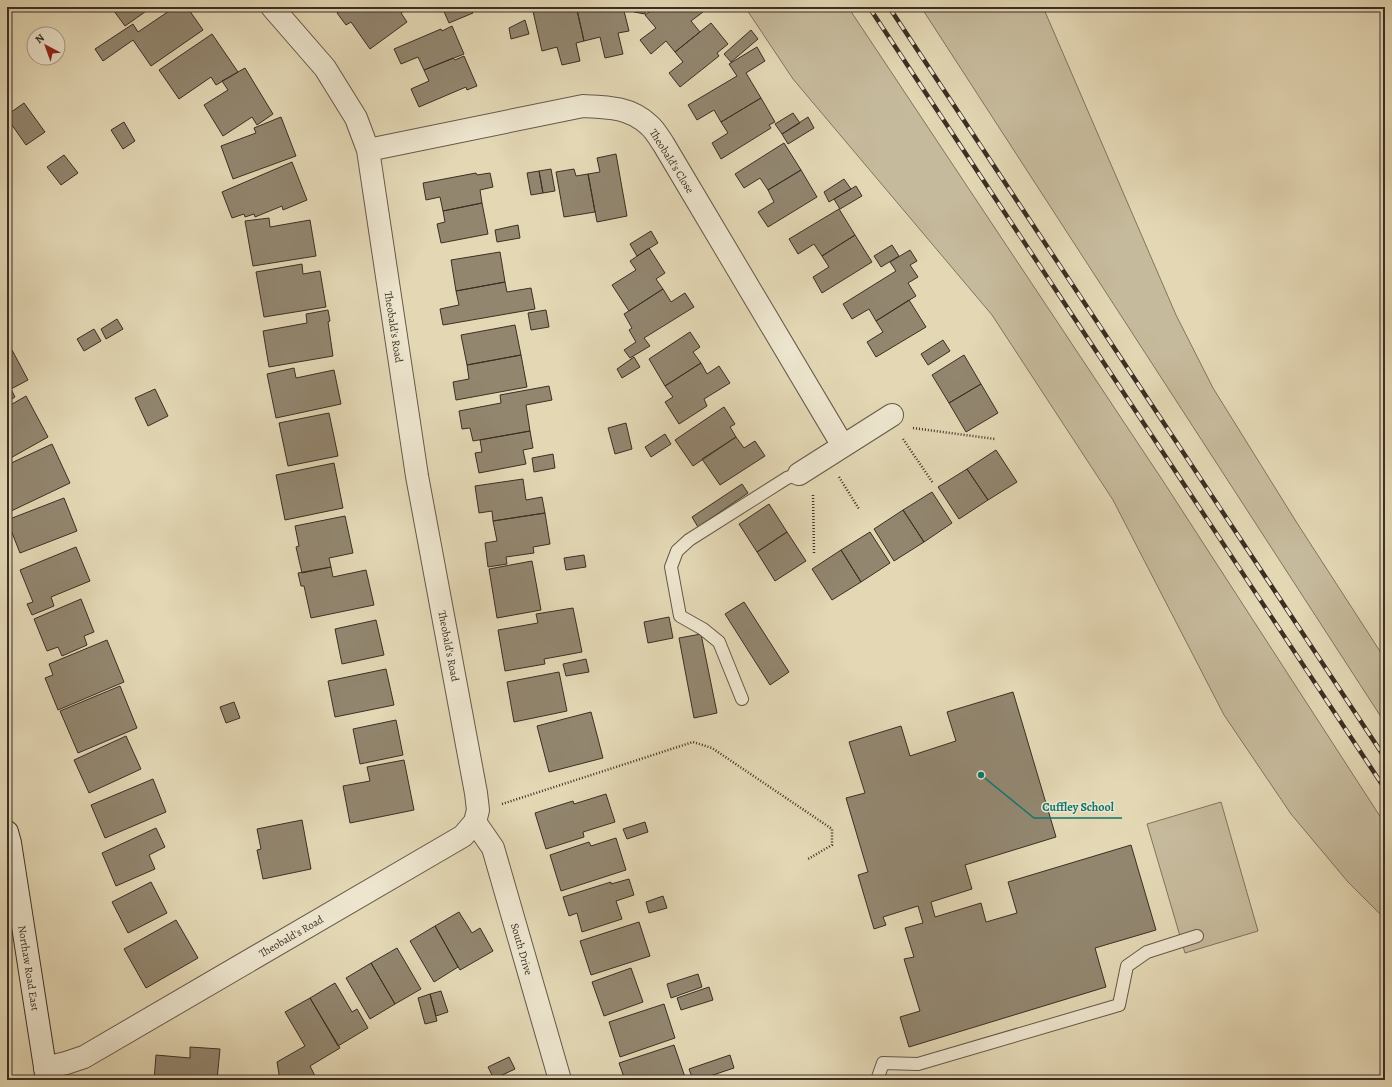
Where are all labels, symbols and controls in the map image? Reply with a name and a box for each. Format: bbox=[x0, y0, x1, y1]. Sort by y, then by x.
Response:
north arrow bbox=[26, 26, 66, 66]
text: N bbox=[32, 31, 48, 47]
street label: Theobald's Close bbox=[646, 126, 697, 196]
street label: Theobald's Road bbox=[380, 290, 407, 364]
street label: Theobald's Road bbox=[434, 609, 463, 683]
callout: Cuffley School bbox=[1034, 794, 1122, 818]
text: Cuffley School bbox=[1042, 799, 1115, 815]
street label: Theobald's Road bbox=[256, 912, 326, 961]
street label: South Drive bbox=[507, 921, 536, 977]
street label: Northaw Road East bbox=[14, 924, 43, 1012]

